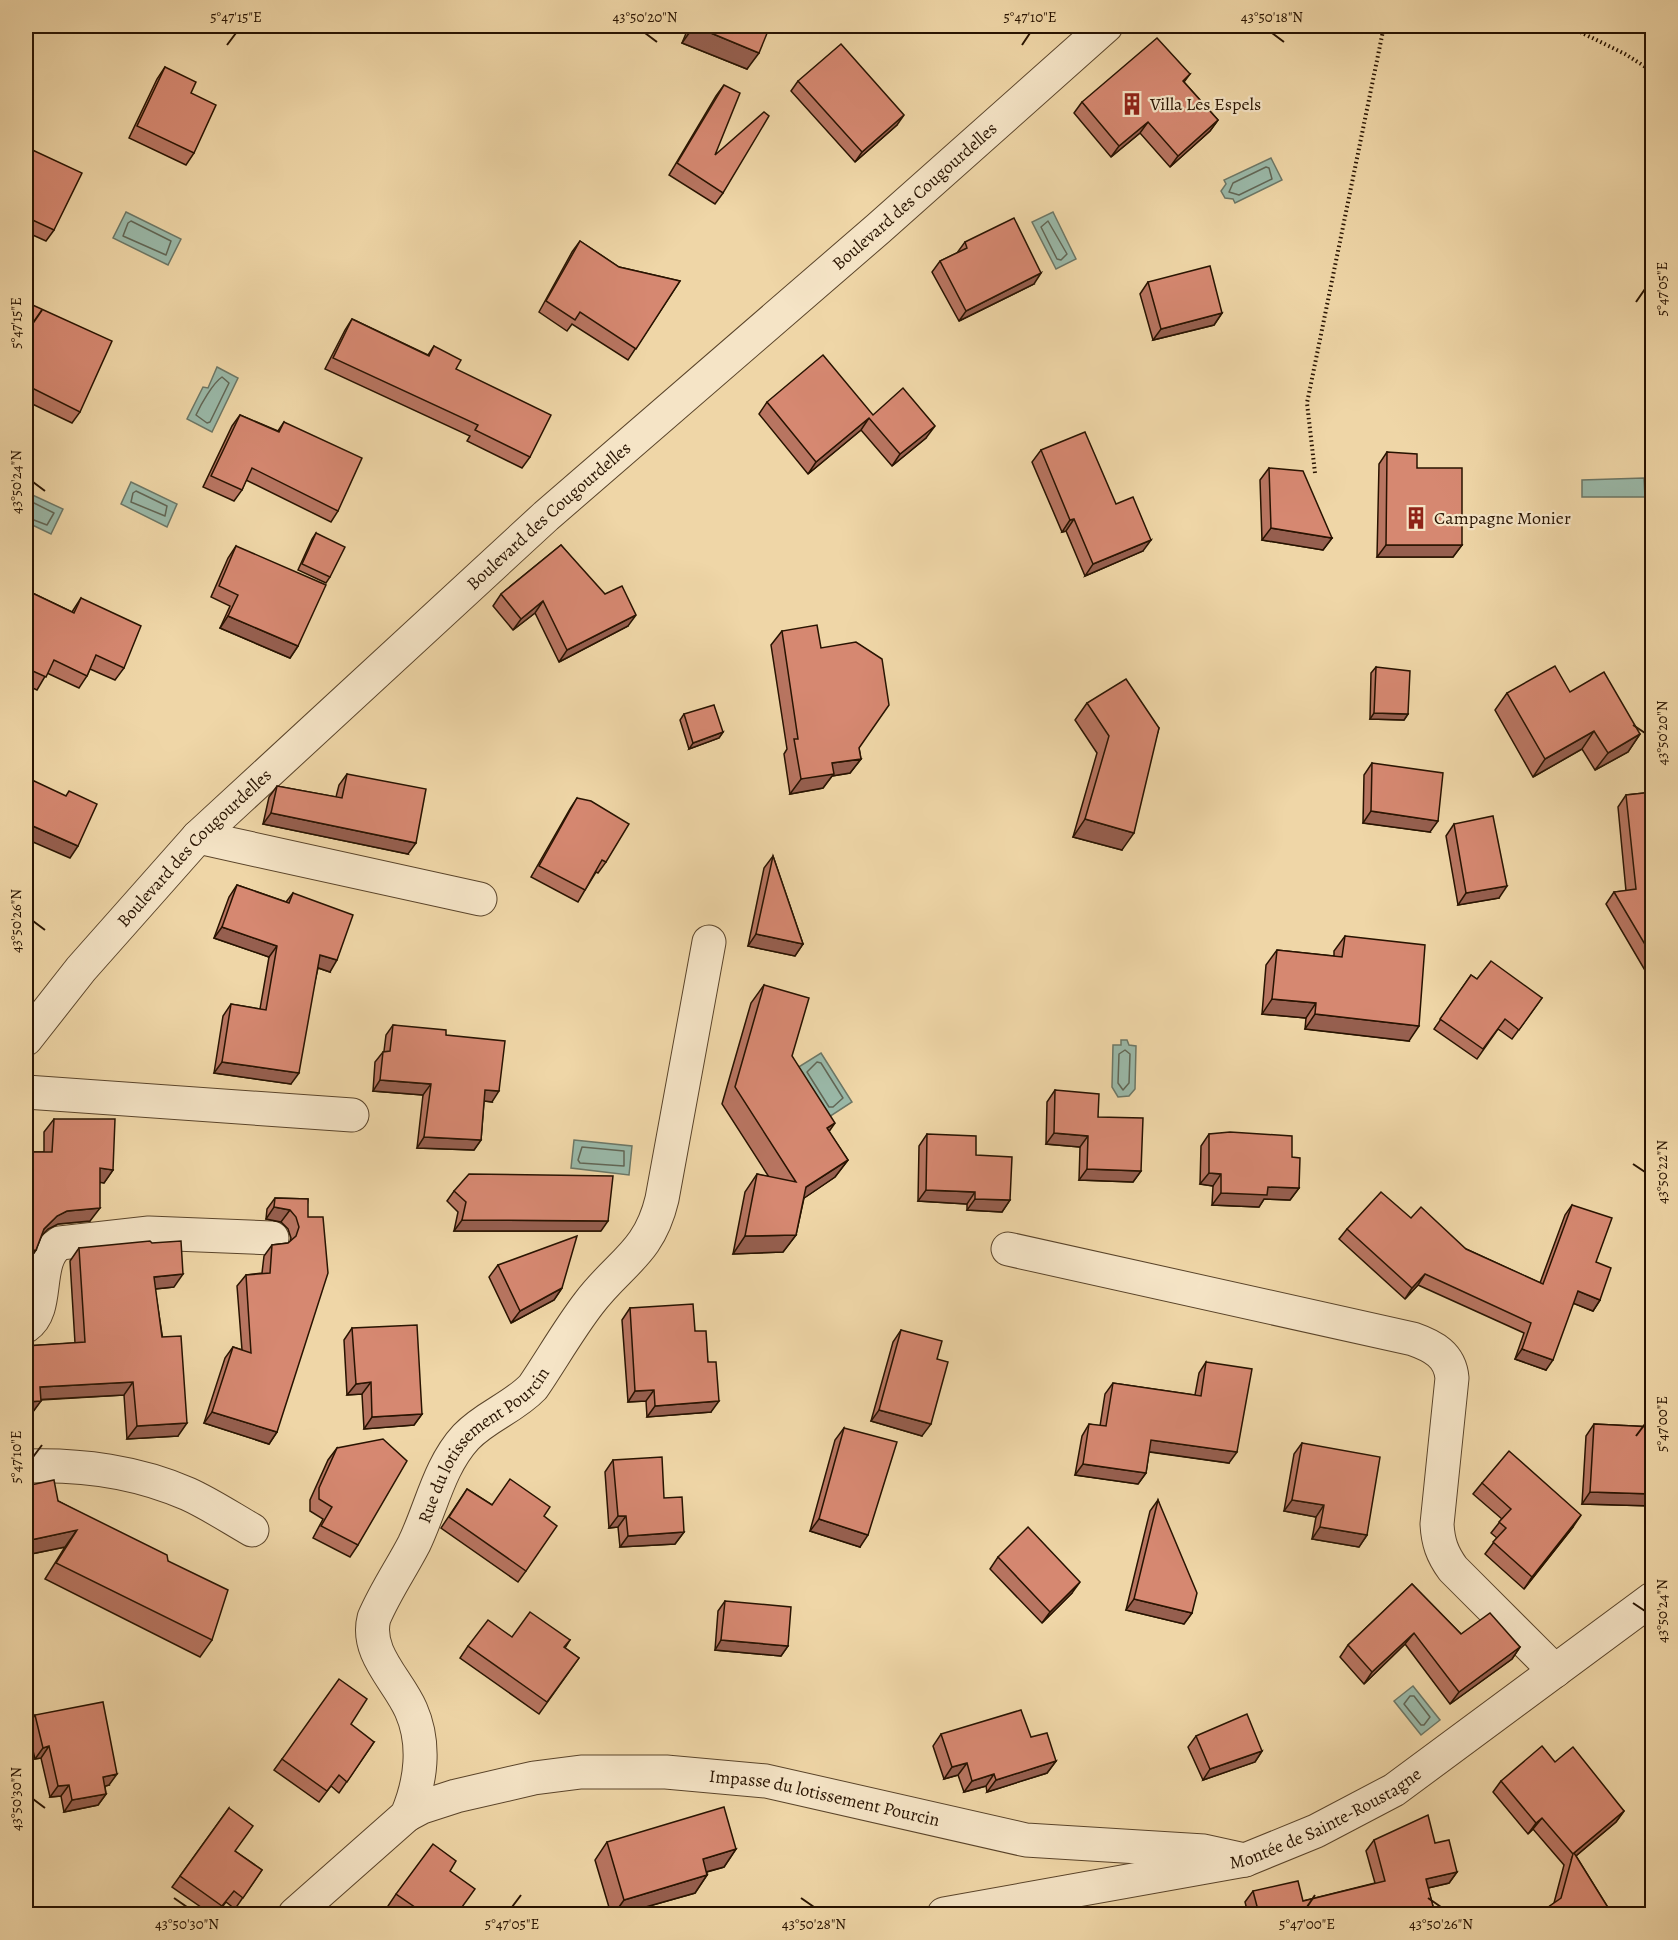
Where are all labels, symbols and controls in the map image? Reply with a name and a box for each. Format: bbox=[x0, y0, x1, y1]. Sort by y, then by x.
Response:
text: 5°47'15"E bbox=[210, 7, 262, 27]
text: 43°50'20"N bbox=[612, 7, 678, 27]
text: 5°47'10"E bbox=[1003, 7, 1057, 27]
text: 43°50'18"N bbox=[1241, 7, 1303, 27]
building icon: Villa Les Espels bbox=[1119, 91, 1145, 117]
place label: Villa Les Espels bbox=[1149, 92, 1261, 116]
street label: Boulevard des Cougourdelles bbox=[827, 117, 1002, 275]
text: 5°47'05"E bbox=[1652, 262, 1672, 316]
text: 5°47'15"E bbox=[6, 297, 26, 349]
street label: Boulevard des Cougourdelles bbox=[461, 436, 636, 595]
text: 43°50'24"N bbox=[6, 450, 26, 514]
building icon: Campagne Monier bbox=[1403, 505, 1429, 531]
place label: Campagne Monier bbox=[1434, 506, 1571, 530]
text: 43°50'20"N bbox=[1652, 700, 1672, 766]
street label: Boulevard des Cougourdelles bbox=[112, 763, 277, 932]
text: 43°50'26"N bbox=[6, 889, 26, 953]
text: 43°50'22"N bbox=[1652, 1140, 1672, 1204]
street label: Rue du lotissement Pourcin bbox=[412, 1362, 555, 1527]
text: 5°47'00"E bbox=[1652, 1396, 1672, 1452]
text: 5°47'10"E bbox=[6, 1430, 26, 1484]
text: 43°50'24"N bbox=[1652, 1579, 1672, 1643]
street label: Montée de Sainte-Roustagne bbox=[1228, 1762, 1426, 1875]
street label: Impasse du lotissement Pourcin bbox=[708, 1764, 942, 1832]
text: 43°50'30"N bbox=[6, 1767, 26, 1831]
text: 43°50'30"N bbox=[155, 1914, 219, 1934]
text: 5°47'05"E bbox=[485, 1914, 539, 1934]
text: 43°50'28"N bbox=[782, 1914, 846, 1934]
text: 5°47'00"E bbox=[1279, 1914, 1335, 1934]
text: 43°50'26"N bbox=[1409, 1914, 1473, 1934]

